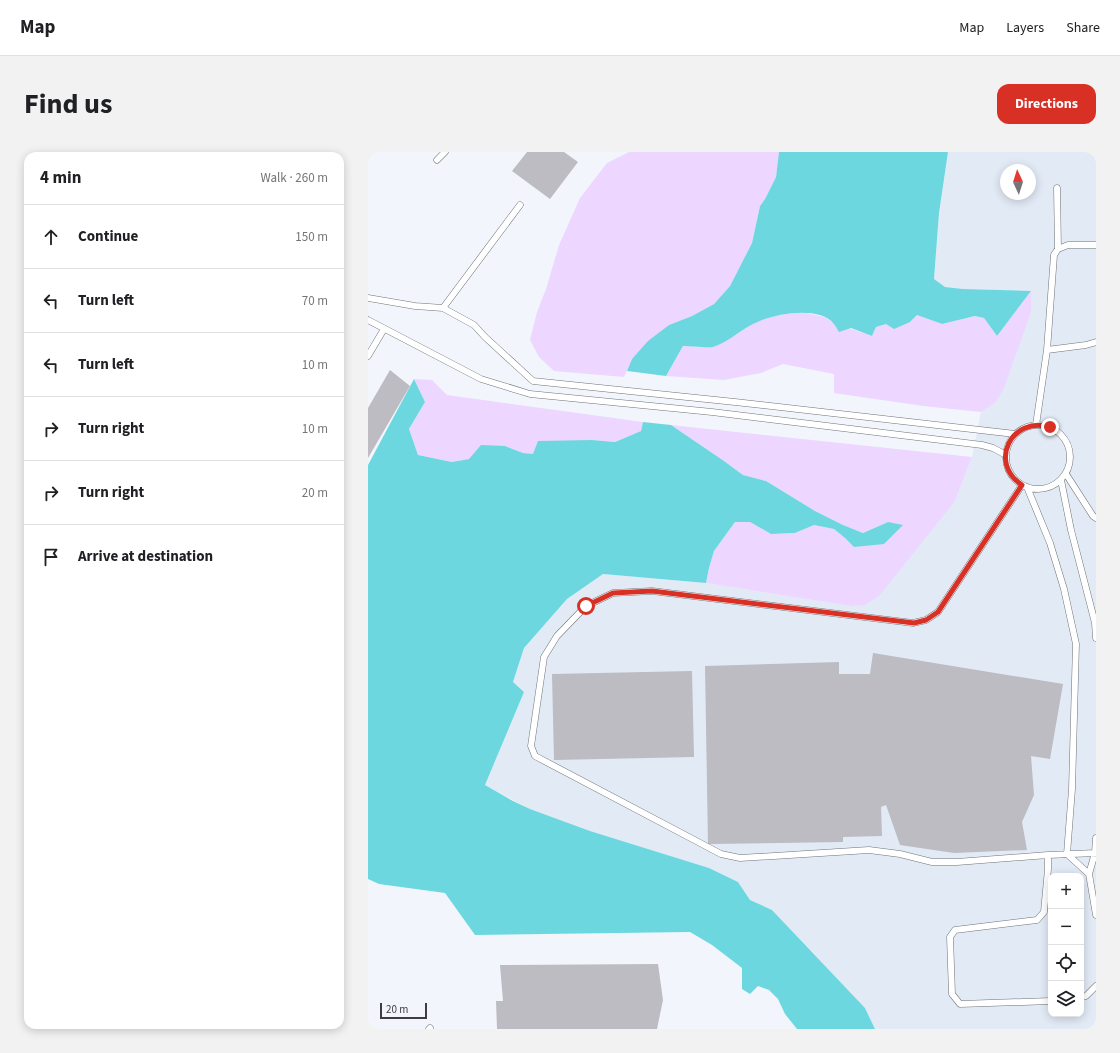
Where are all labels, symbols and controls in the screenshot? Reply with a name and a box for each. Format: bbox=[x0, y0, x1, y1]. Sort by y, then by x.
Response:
text: Map bbox=[20, 14, 55, 41]
text: Map bbox=[959, 18, 984, 38]
text: Layers bbox=[1006, 18, 1044, 38]
text: Share bbox=[1066, 18, 1100, 38]
text: Find us bbox=[24, 84, 112, 124]
button: Directions bbox=[997, 84, 1096, 124]
north arrow bbox=[1000, 164, 1036, 200]
text: 4 min bbox=[40, 166, 81, 190]
text: Walk · 260 m bbox=[260, 169, 328, 187]
icon: ahead bbox=[40, 226, 62, 248]
text: Continue bbox=[78, 226, 138, 247]
text: 150 m bbox=[295, 228, 328, 246]
icon: left bbox=[40, 290, 62, 312]
text: Turn left bbox=[78, 290, 134, 311]
text: 70 m bbox=[302, 292, 328, 310]
icon: left bbox=[40, 354, 62, 376]
text: Turn left bbox=[78, 354, 134, 375]
text: 10 m bbox=[302, 356, 328, 374]
icon: right bbox=[40, 418, 62, 440]
text: Turn right bbox=[78, 418, 144, 439]
route end bbox=[1041, 418, 1059, 436]
text: 10 m bbox=[302, 420, 328, 438]
icon: right bbox=[40, 482, 62, 504]
text: Turn right bbox=[78, 482, 144, 503]
text: 20 m bbox=[302, 484, 328, 502]
icon: arrive bbox=[40, 546, 62, 568]
text: Arrive at destination bbox=[78, 546, 213, 567]
route start bbox=[577, 597, 595, 615]
map controls bbox=[1048, 873, 1084, 1017]
button: + bbox=[1048, 873, 1084, 909]
button: − bbox=[1048, 909, 1084, 945]
button: locate bbox=[1048, 945, 1084, 981]
button: layers bbox=[1048, 981, 1084, 1017]
scale bar bbox=[380, 1001, 427, 1020]
text: 20 m bbox=[386, 1002, 408, 1017]

